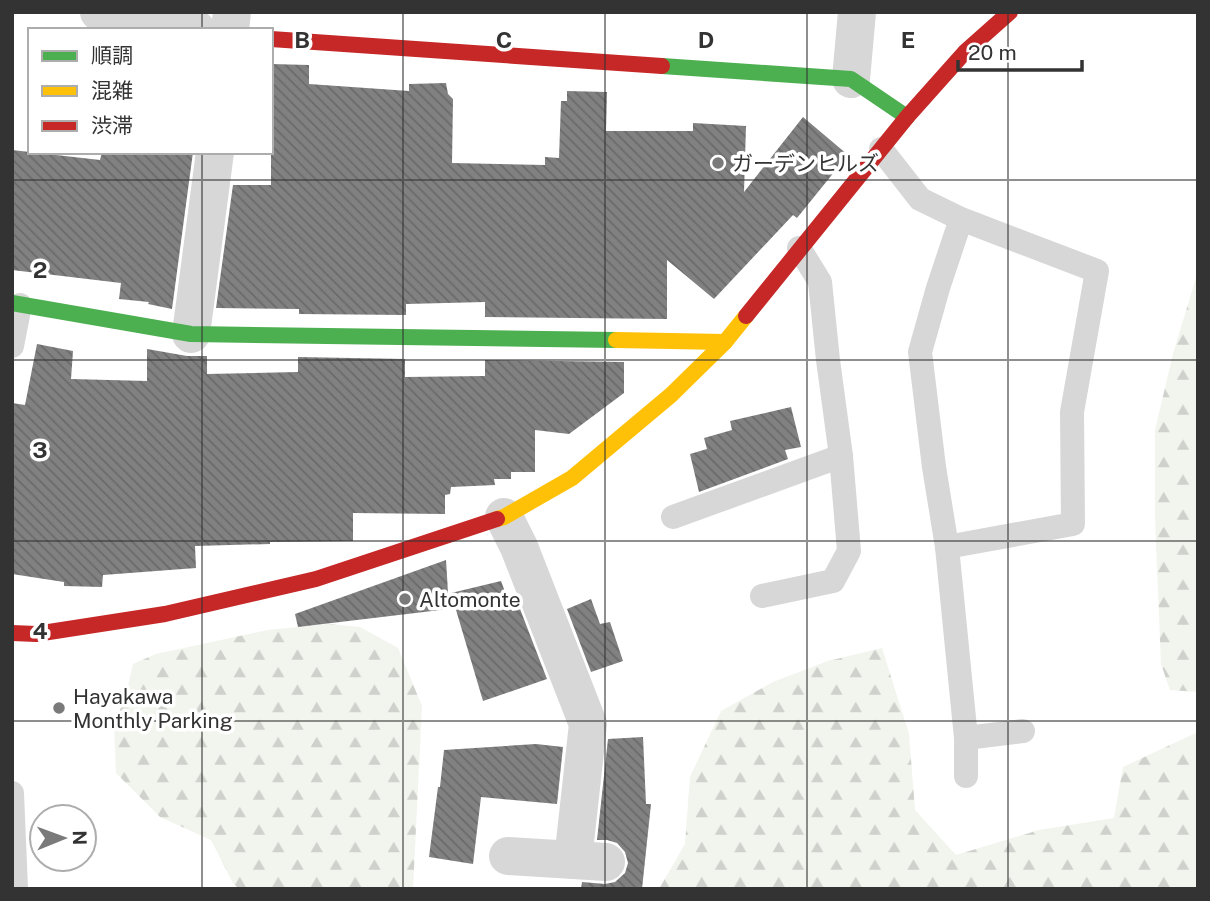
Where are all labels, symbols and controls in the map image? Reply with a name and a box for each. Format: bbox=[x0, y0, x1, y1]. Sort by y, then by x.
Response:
text: B bbox=[294, 26, 310, 53]
text: C bbox=[496, 26, 512, 53]
text: D bbox=[698, 26, 714, 53]
text: E bbox=[901, 26, 915, 53]
legend bbox=[28, 28, 273, 154]
scale bar bbox=[958, 28, 1082, 72]
text: 20 m bbox=[968, 40, 1017, 65]
text: 順調 bbox=[91, 43, 133, 68]
text: 混雑 bbox=[91, 78, 133, 103]
text: 渋滞 bbox=[91, 113, 133, 138]
place label: ガーデンヒルズ bbox=[732, 151, 879, 176]
marker: ガーデンヒルズ bbox=[710, 155, 726, 171]
text: 2 bbox=[33, 256, 47, 283]
text: 3 bbox=[32, 436, 48, 463]
place label: Altomonte bbox=[419, 587, 521, 612]
marker: Altomonte bbox=[397, 591, 413, 607]
text: 4 bbox=[32, 617, 48, 644]
place label: Hayakawa Monthly Parking bbox=[73, 684, 233, 733]
marker: Hayakawa Monthly Parking bbox=[51, 700, 67, 716]
north arrow bbox=[28, 803, 98, 873]
text: N bbox=[69, 830, 91, 845]

